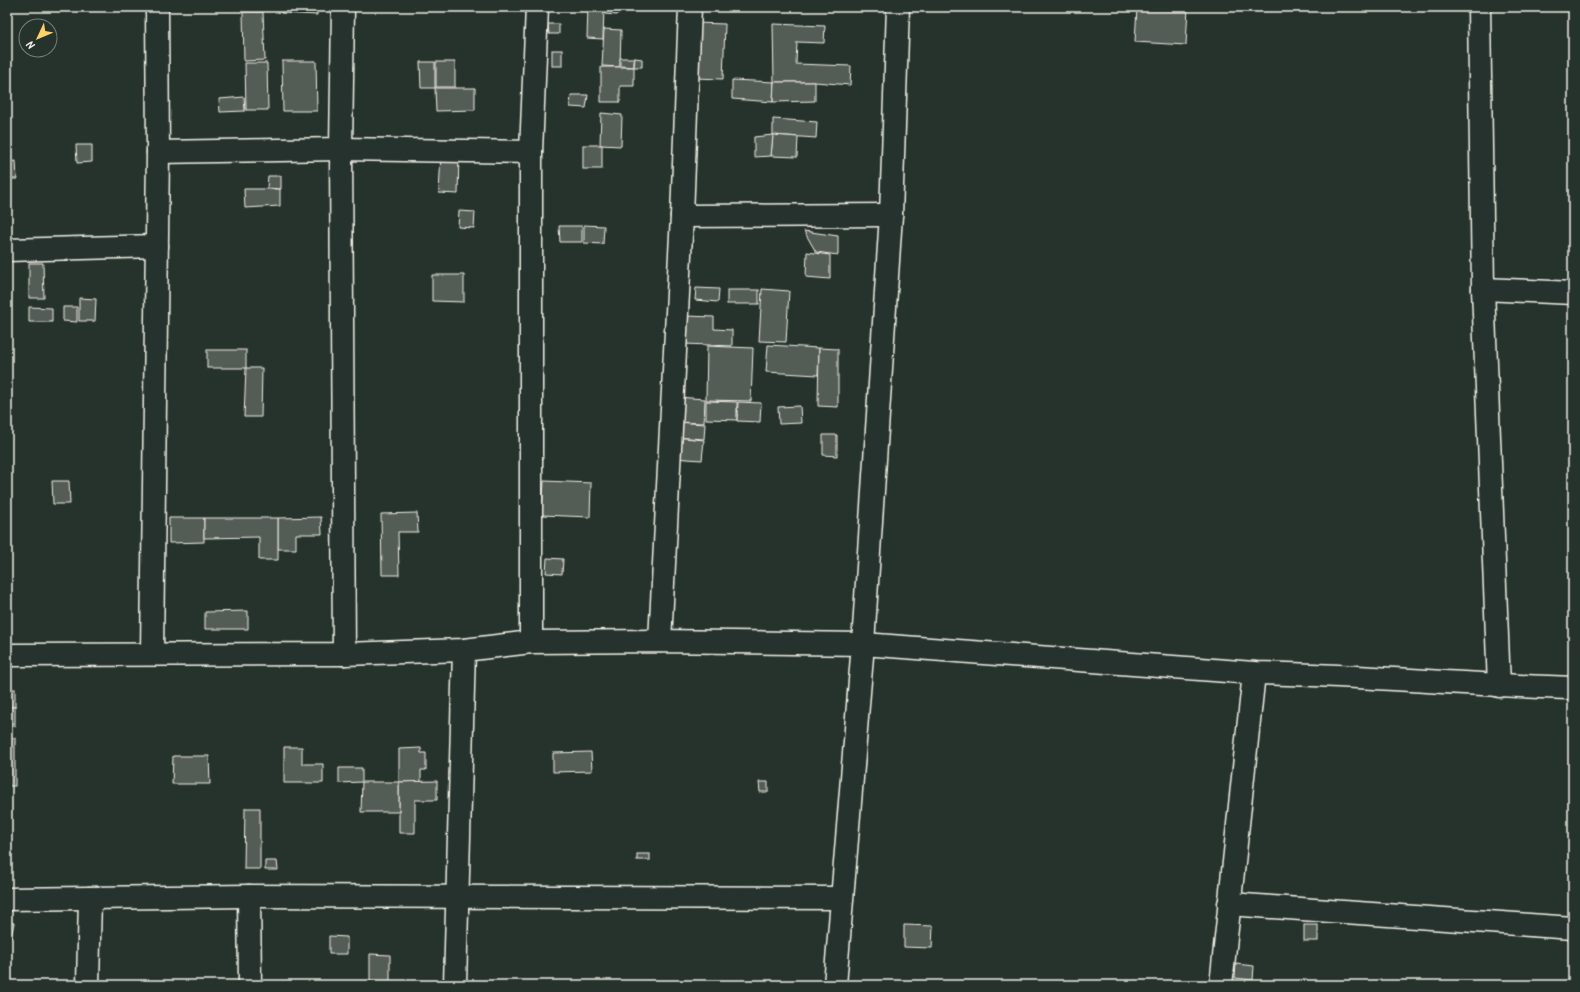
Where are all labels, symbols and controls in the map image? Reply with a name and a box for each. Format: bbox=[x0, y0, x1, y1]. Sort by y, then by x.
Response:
north arrow bbox=[18, 18, 58, 58]
text: N bbox=[23, 35, 40, 53]

